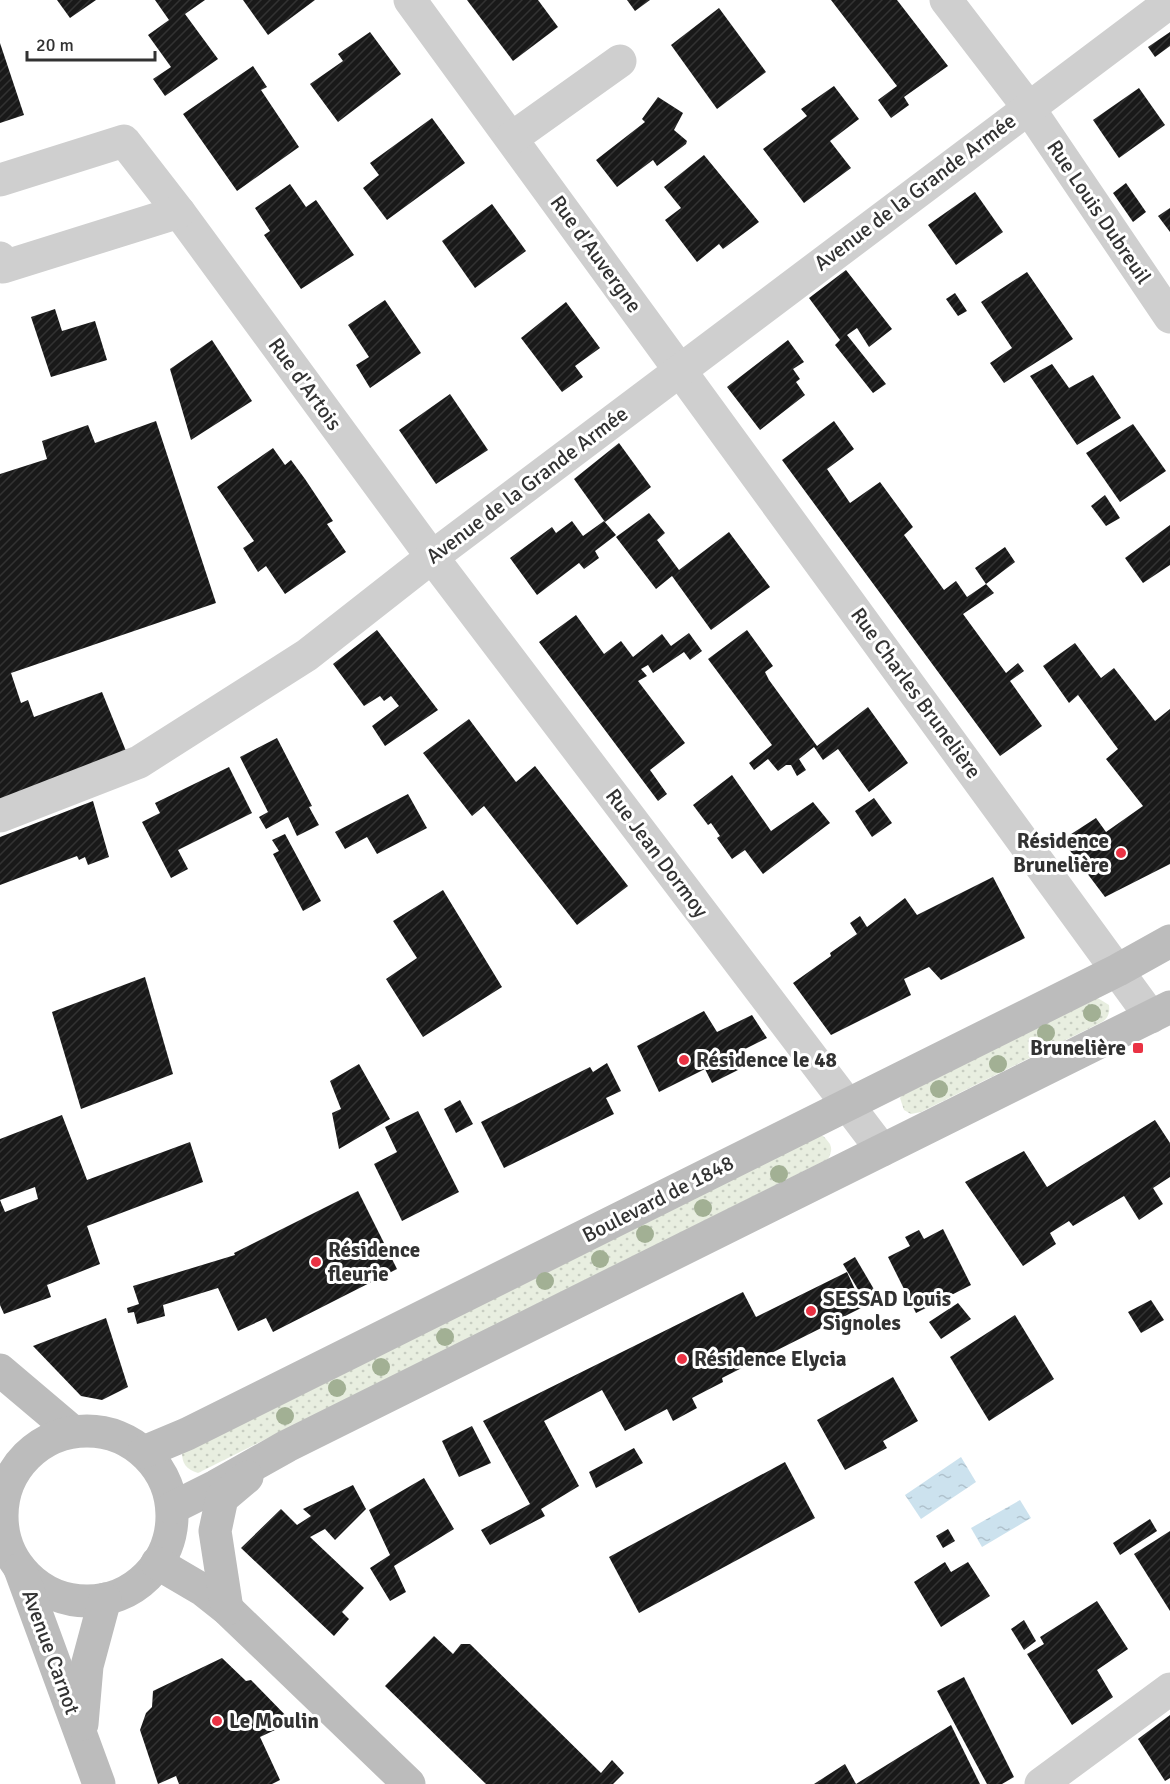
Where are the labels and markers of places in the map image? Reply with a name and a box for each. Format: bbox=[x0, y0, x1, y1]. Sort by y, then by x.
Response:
place label: Résidence Brunelière bbox=[1013, 828, 1109, 878]
marker: Résidence Brunelière bbox=[1114, 846, 1128, 860]
place label: Brunelière bbox=[1030, 1035, 1126, 1061]
marker: Brunelière bbox=[1131, 1041, 1145, 1055]
place label: Résidence le 48 bbox=[696, 1047, 837, 1073]
marker: Résidence le 48 bbox=[677, 1053, 691, 1067]
place label: Résidence fleurie bbox=[327, 1237, 420, 1287]
marker: Résidence fleurie bbox=[309, 1255, 323, 1269]
place label: SESSAD Louis Signoles bbox=[823, 1286, 951, 1336]
marker: SESSAD Louis Signoles bbox=[804, 1304, 818, 1318]
place label: Résidence Elycia bbox=[694, 1346, 847, 1372]
marker: Résidence Elycia bbox=[675, 1352, 689, 1366]
place label: Le Moulin bbox=[229, 1708, 319, 1734]
marker: Le Moulin bbox=[210, 1714, 224, 1728]

